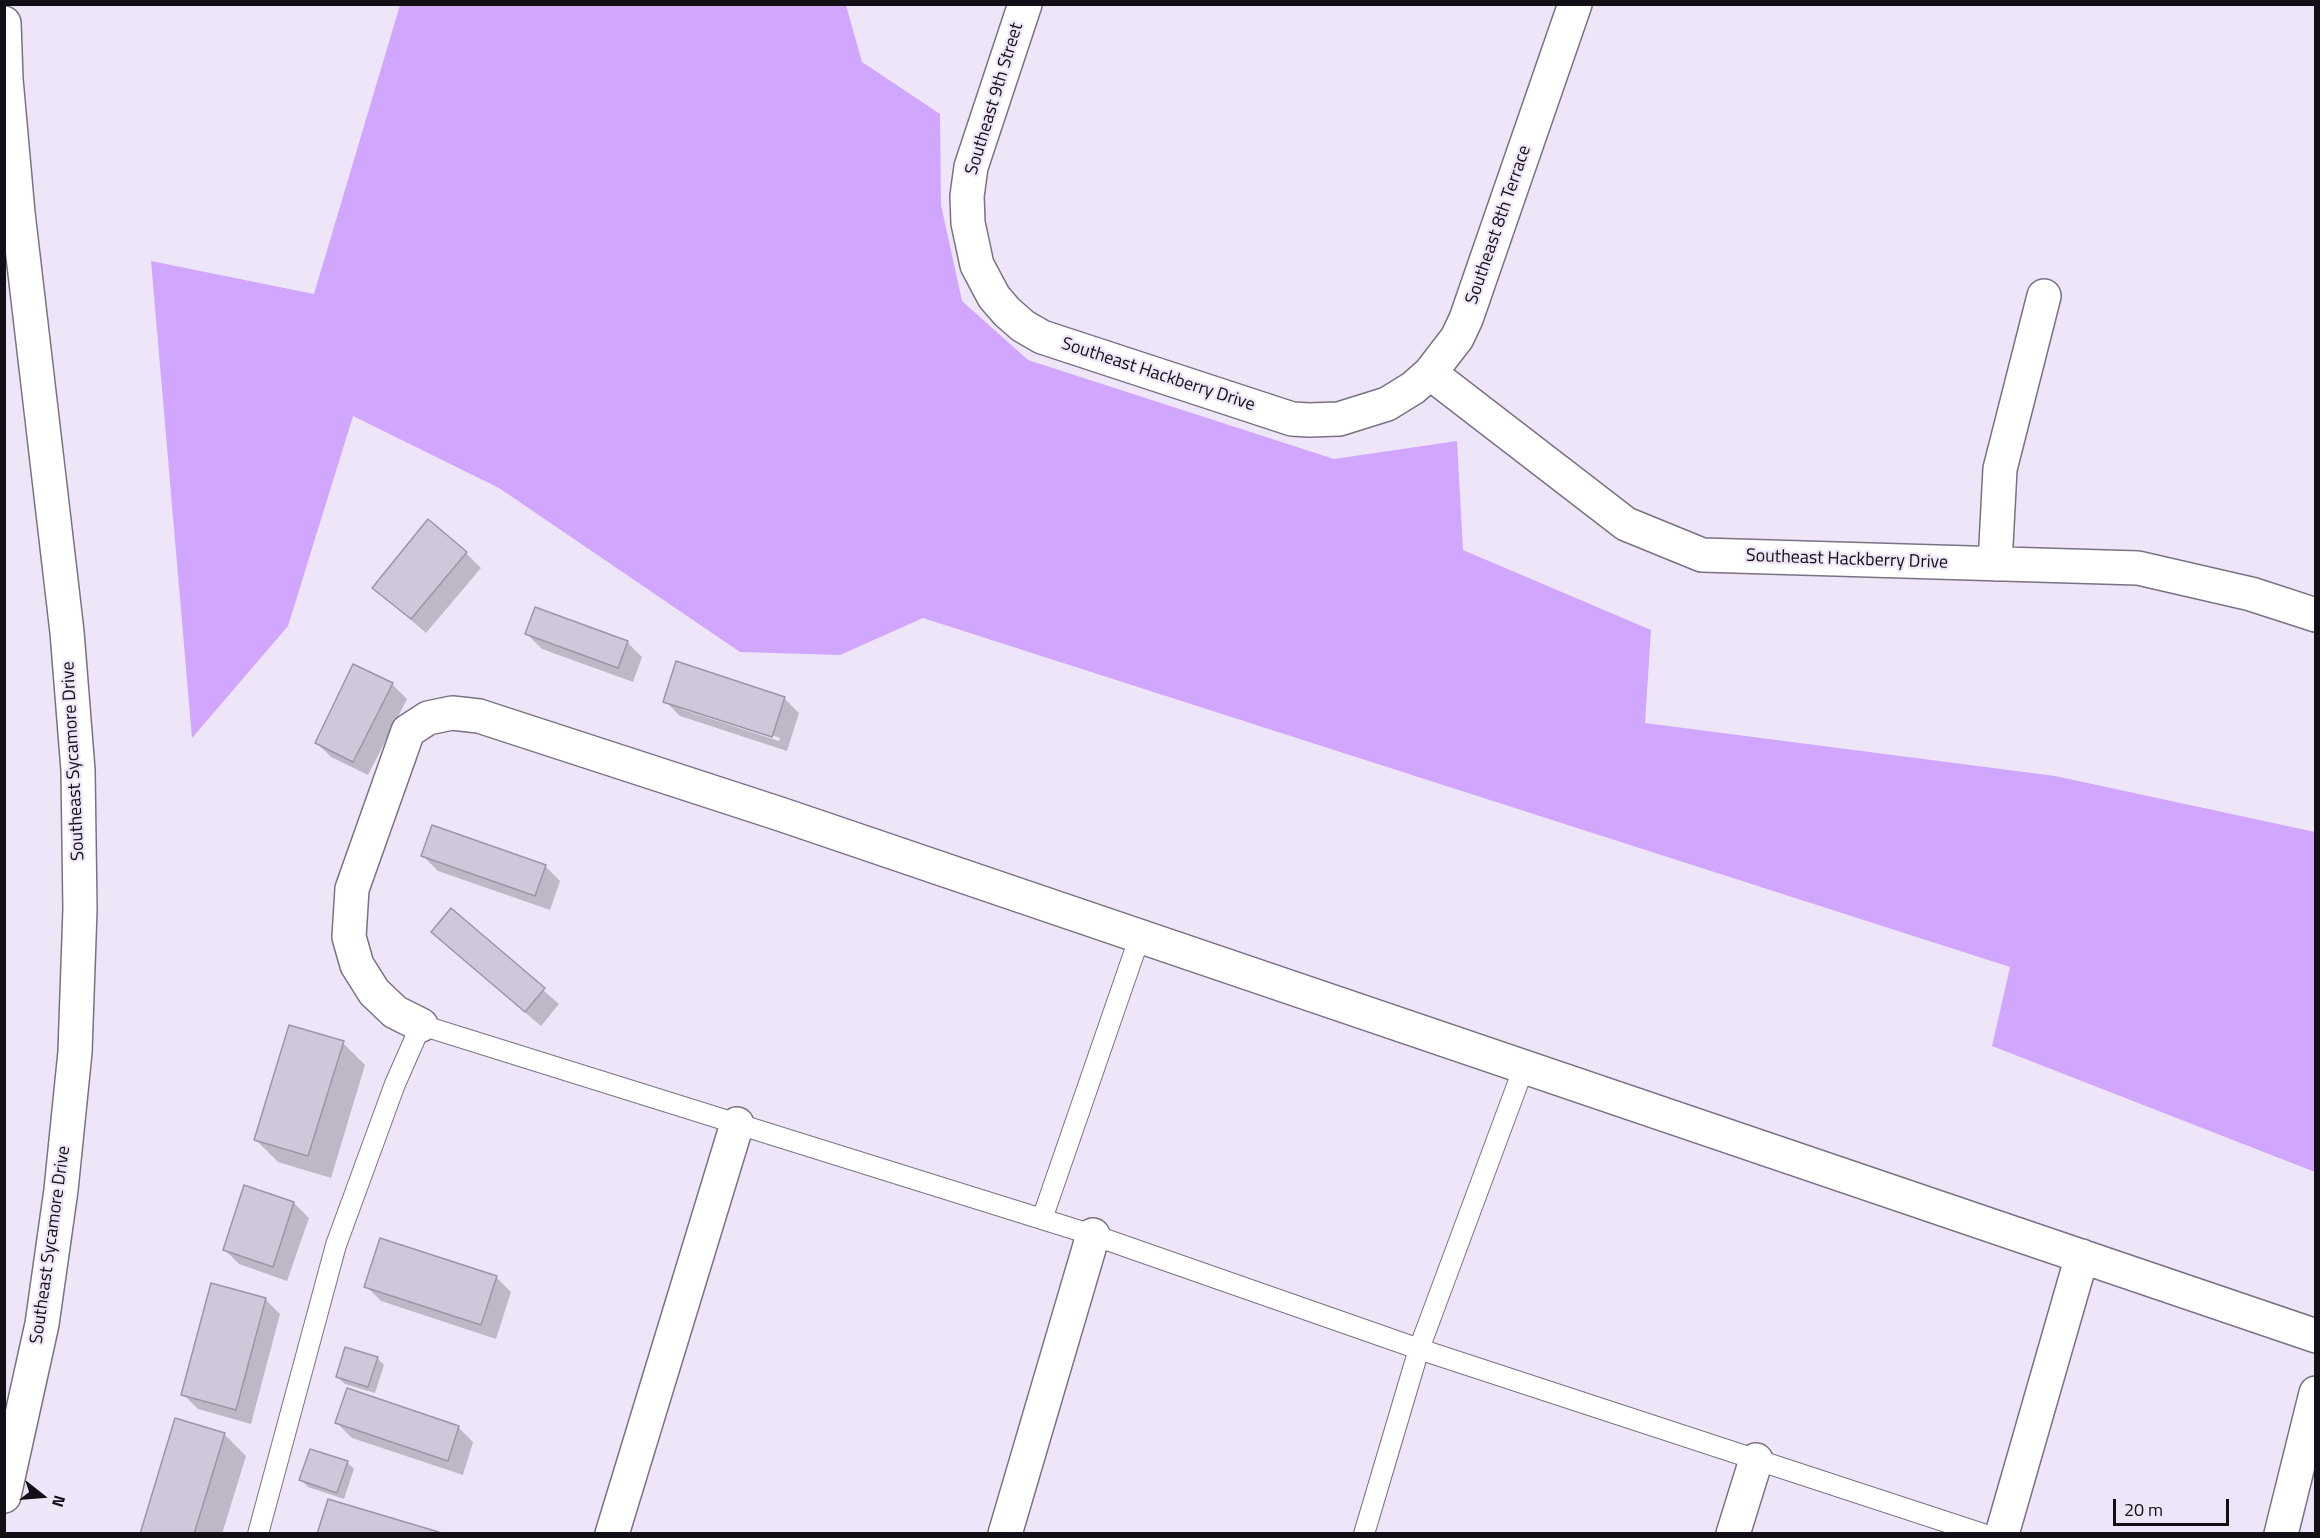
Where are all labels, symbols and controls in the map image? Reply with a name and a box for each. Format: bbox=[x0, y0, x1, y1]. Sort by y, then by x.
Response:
street label: Southeast 9th Street bbox=[962, 20, 1028, 178]
street label: Southeast 8th Terrace bbox=[1462, 143, 1536, 307]
street label: Southeast Hackberry Drive bbox=[1058, 333, 1258, 417]
street label: Southeast Hackberry Drive bbox=[1746, 546, 1948, 574]
street label: Southeast Sycamore Drive bbox=[58, 661, 90, 861]
street label: Southeast Sycamore Drive bbox=[26, 1145, 76, 1345]
north arrow bbox=[12, 1466, 72, 1526]
scale bar bbox=[2116, 1487, 2232, 1525]
text: N bbox=[46, 1492, 72, 1510]
text: 20 m bbox=[2124, 1496, 2163, 1523]

